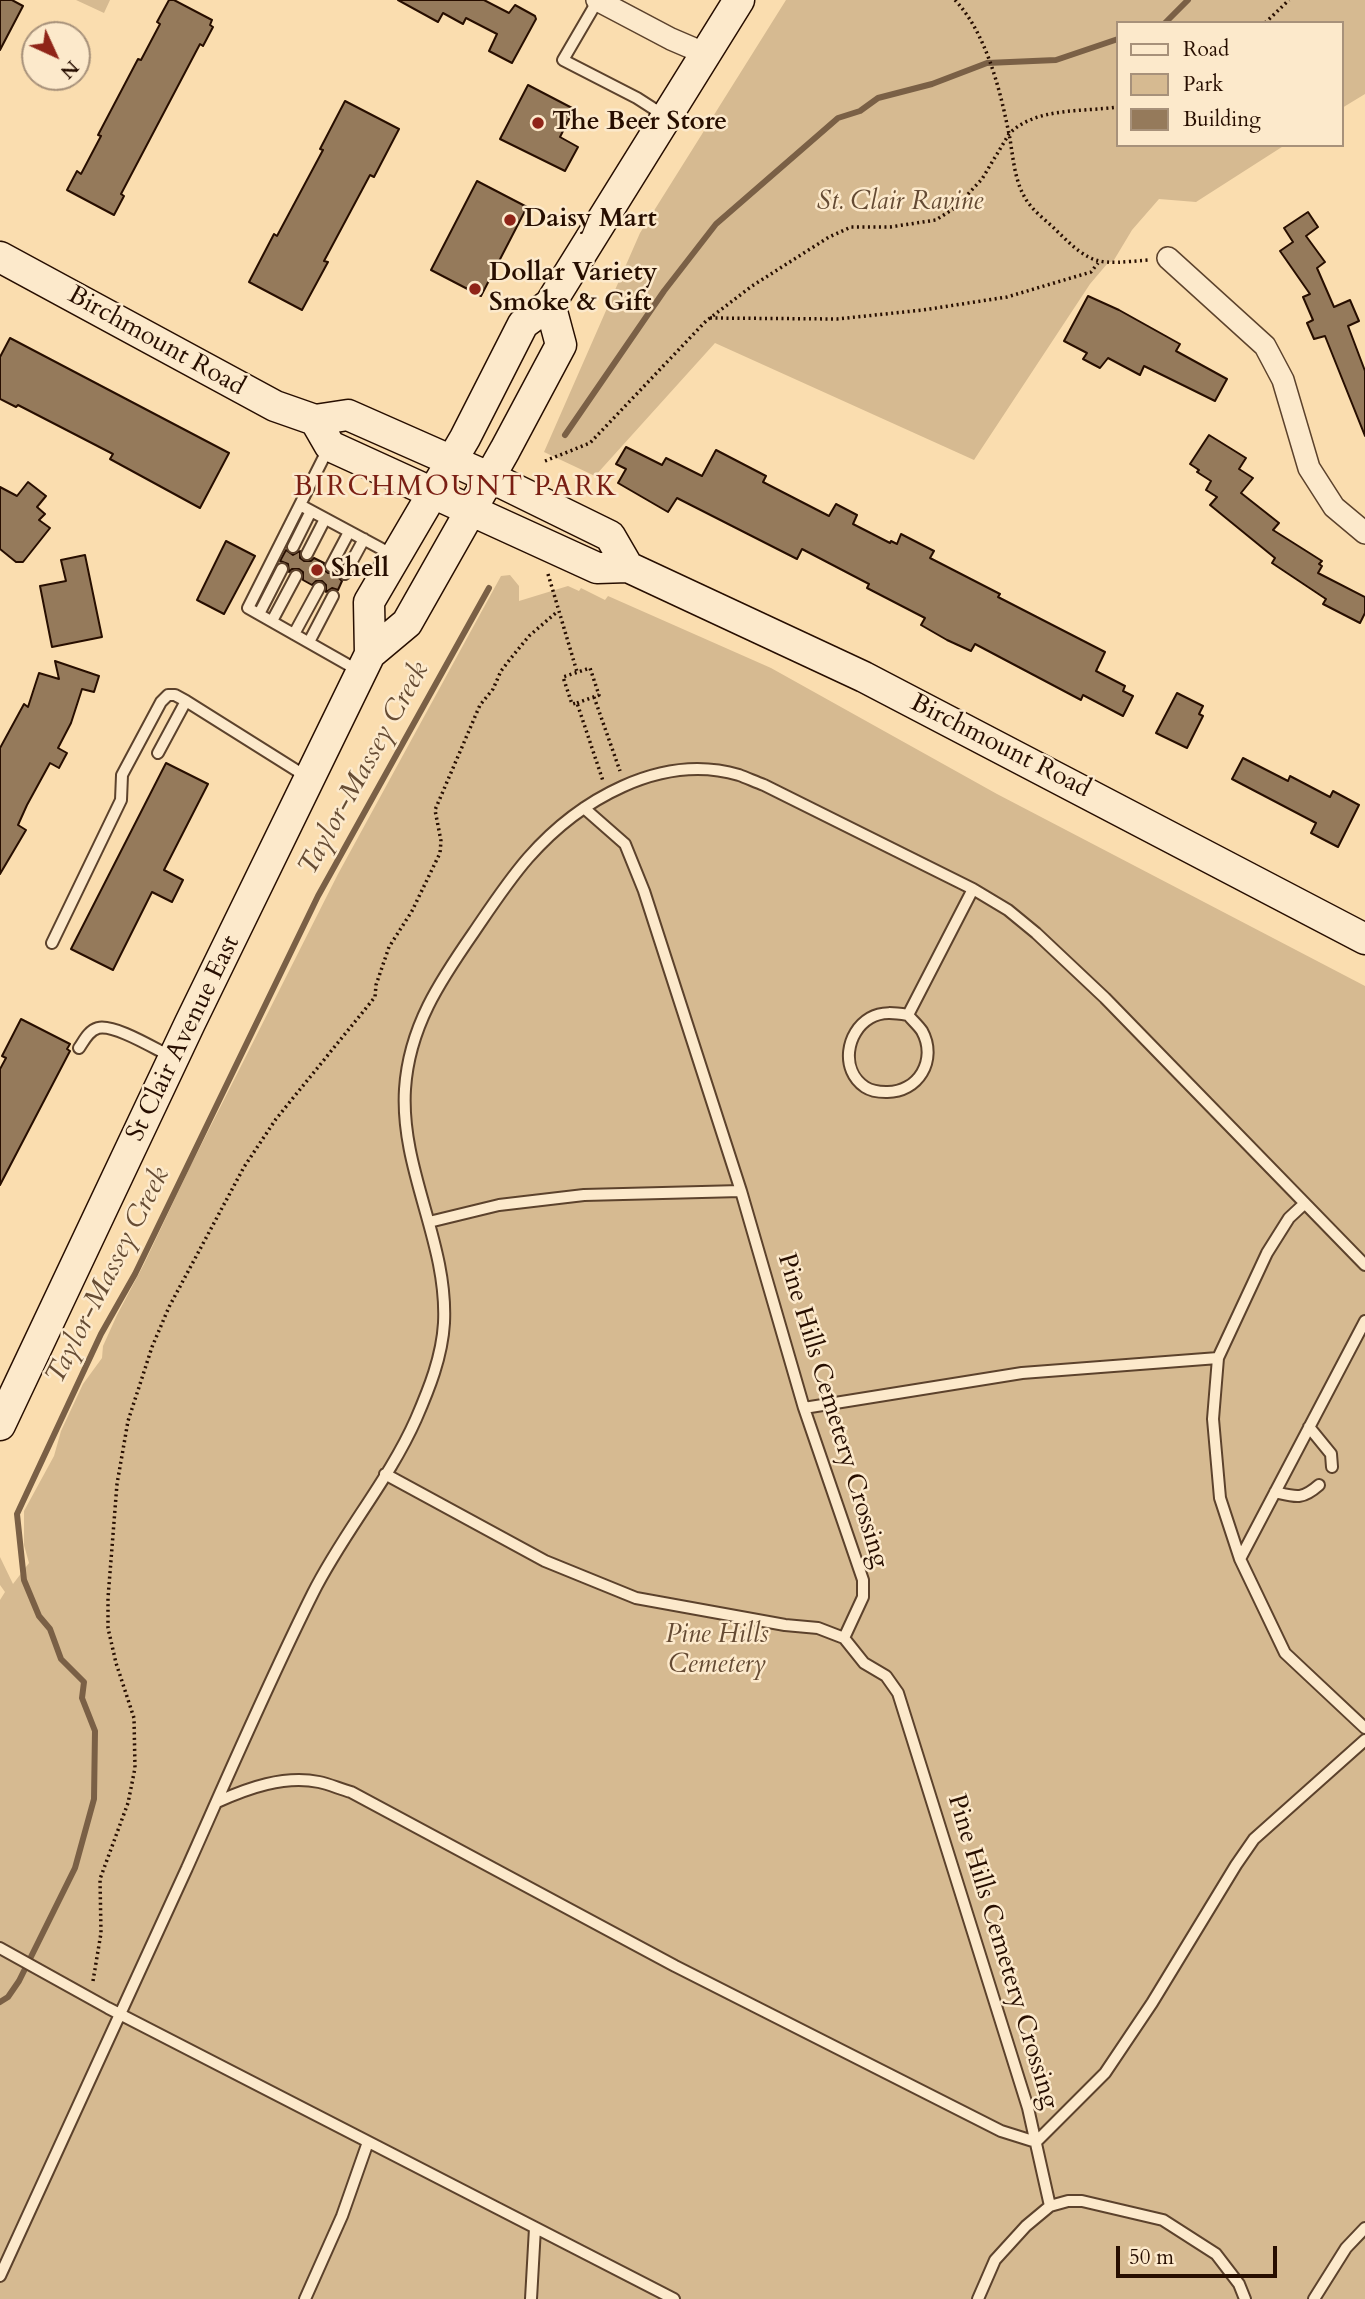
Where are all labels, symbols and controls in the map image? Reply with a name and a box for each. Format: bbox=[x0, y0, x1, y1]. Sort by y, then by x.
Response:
north arrow bbox=[21, 21, 91, 91]
legend bbox=[1116, 21, 1344, 147]
text: Road bbox=[1183, 35, 1229, 64]
text: N bbox=[54, 54, 84, 84]
text: Park bbox=[1183, 70, 1223, 99]
text: Building bbox=[1183, 105, 1261, 134]
place label: The Beer Store bbox=[552, 107, 727, 139]
marker: The Beer Store bbox=[530, 115, 546, 131]
park label: St. Clair Ravine bbox=[817, 187, 983, 219]
place label: Daisy Mart bbox=[524, 204, 657, 236]
marker: Daisy Mart bbox=[502, 212, 518, 228]
place label: Dollar Variety Smoke & Gift bbox=[489, 258, 658, 320]
street label: Birchmount Road bbox=[62, 280, 250, 404]
marker: Dollar Variety Smoke & Gift bbox=[467, 281, 483, 297]
district label: BIRCHMOUNT PARK bbox=[295, 472, 617, 506]
place label: Shell bbox=[331, 554, 389, 586]
marker: Shell bbox=[309, 562, 325, 578]
water label: Taylor-Massey Creek bbox=[292, 656, 438, 882]
street label: Birchmount Road bbox=[905, 688, 1095, 806]
street label: St Clair Avenue East bbox=[121, 931, 247, 1147]
water label: Taylor-Massey Creek bbox=[40, 1162, 178, 1390]
street label: Pine Hills Cemetery Crossing bbox=[769, 1250, 895, 1572]
park label: Pine Hills Cemetery bbox=[665, 1620, 769, 1682]
street label: Pine Hills Cemetery Crossing bbox=[939, 1791, 1065, 2113]
scale bar bbox=[1120, 2232, 1281, 2276]
text: 50 m bbox=[1129, 2243, 1174, 2272]

